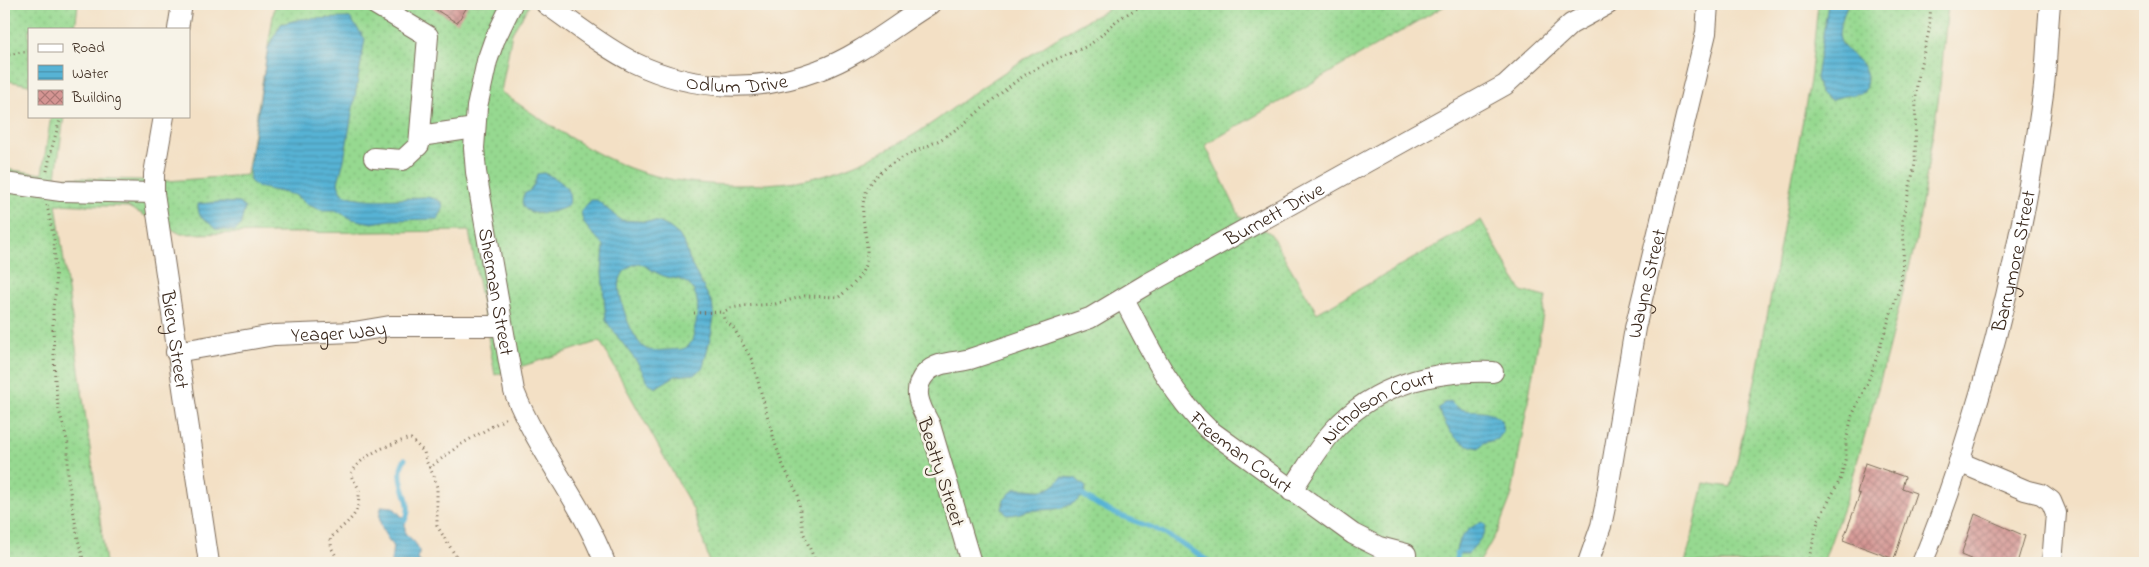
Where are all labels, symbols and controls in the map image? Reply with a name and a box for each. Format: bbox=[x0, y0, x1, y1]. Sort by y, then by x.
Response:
legend bbox=[28, 28, 190, 118]
text: Road bbox=[72, 37, 105, 59]
text: Water bbox=[72, 63, 108, 85]
street label: Odlum Drive bbox=[683, 68, 791, 103]
text: Building bbox=[71, 87, 121, 110]
street label: Burnett Drive bbox=[1219, 176, 1330, 256]
street label: Barrymore Street bbox=[1985, 188, 2045, 336]
street label: Sherman Street bbox=[469, 226, 520, 358]
street label: Wayne Street bbox=[1622, 226, 1675, 341]
street label: Biery Street bbox=[152, 288, 195, 391]
street label: Yeager Way bbox=[290, 315, 389, 351]
street label: Nicholson Court bbox=[1315, 364, 1437, 452]
street label: Freeman Court bbox=[1180, 405, 1298, 503]
street label: Beatty Street bbox=[908, 414, 971, 531]

